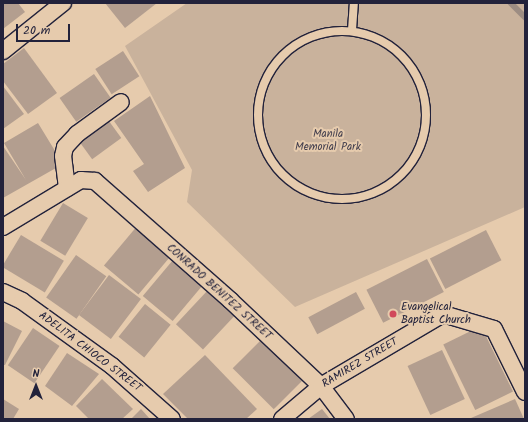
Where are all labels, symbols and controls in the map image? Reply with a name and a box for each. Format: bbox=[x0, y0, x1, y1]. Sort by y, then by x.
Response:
scale bar bbox=[18, 16, 72, 42]
text: 20 m bbox=[23, 21, 50, 40]
park label: Manila Memorial Park bbox=[295, 128, 361, 154]
street label: CONRADO BENITEZ STREET bbox=[164, 241, 274, 343]
place label: Evangelical Baptist Church bbox=[401, 301, 471, 327]
street label: ADELITA CHIOCO STREET bbox=[36, 309, 144, 395]
marker: Evangelical Baptist Church bbox=[388, 309, 398, 319]
street label: RAMIREZ STREET bbox=[320, 335, 400, 391]
text: N bbox=[33, 365, 39, 383]
north arrow bbox=[16, 366, 56, 406]

